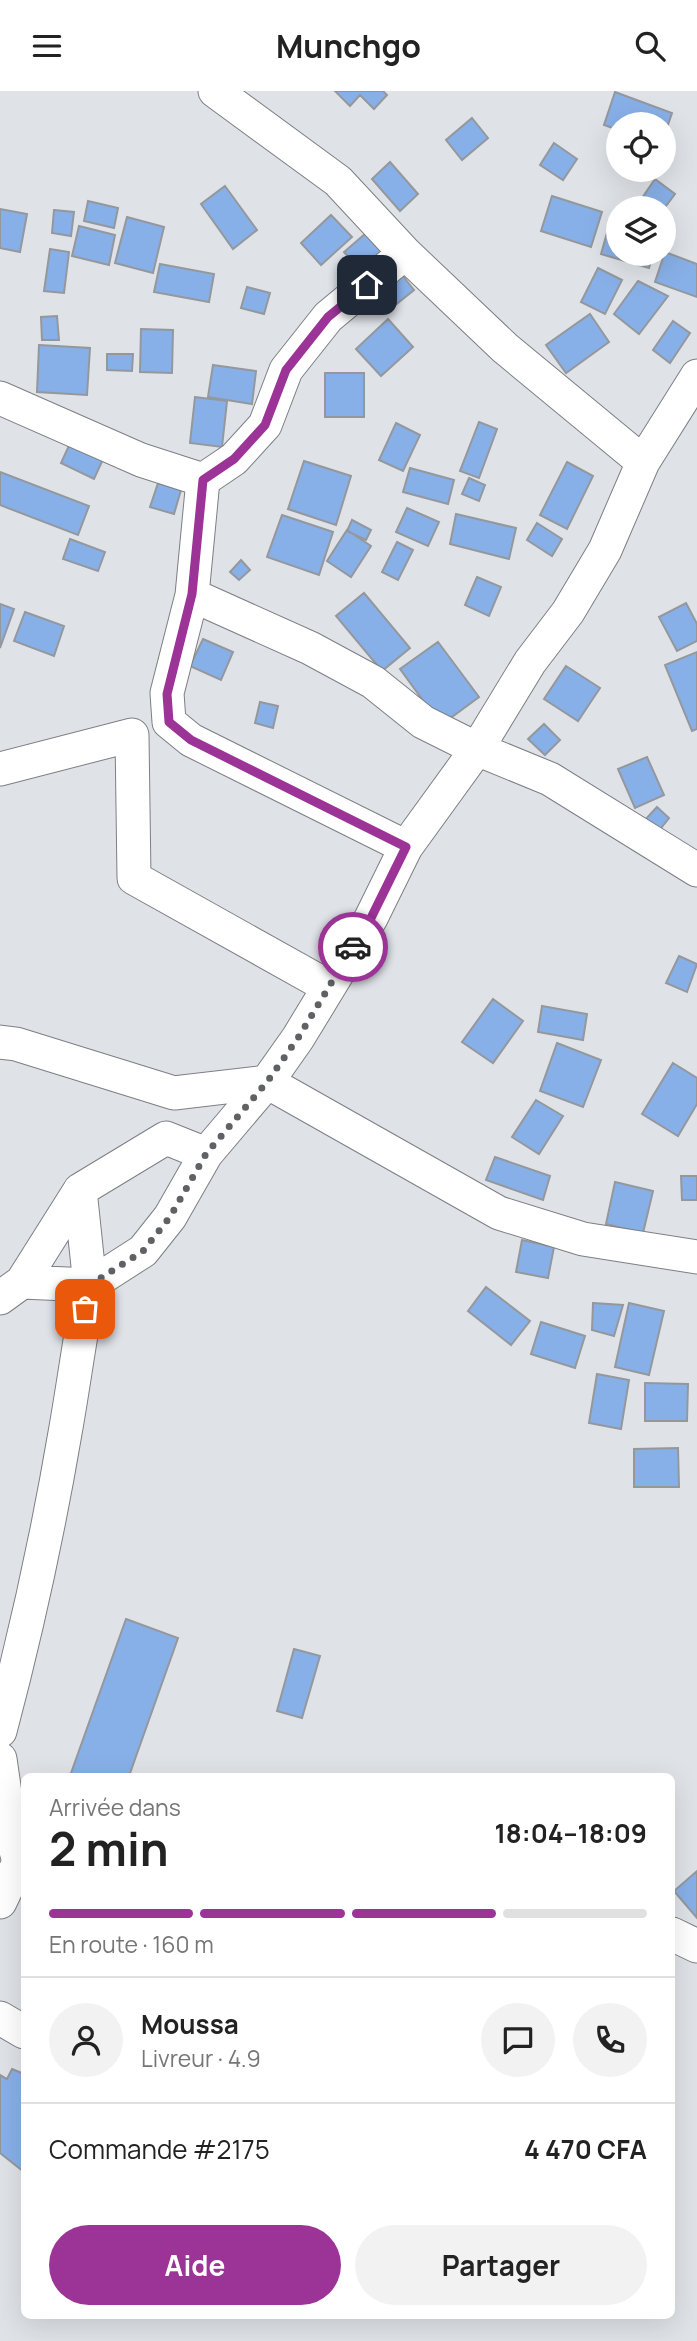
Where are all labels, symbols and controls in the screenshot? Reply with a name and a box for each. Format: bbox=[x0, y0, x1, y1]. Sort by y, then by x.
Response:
text: Munchgo bbox=[276, 24, 421, 68]
icon: menu bbox=[28, 27, 66, 65]
icon: search bbox=[631, 27, 669, 65]
map controls bbox=[606, 112, 676, 266]
button: locate bbox=[606, 112, 676, 182]
button: layers bbox=[606, 196, 676, 266]
pin bbox=[337, 255, 397, 315]
icon: home bbox=[348, 266, 386, 304]
courier bbox=[318, 912, 388, 982]
icon: car bbox=[334, 928, 372, 966]
pin bbox=[55, 1279, 115, 1339]
icon: bag bbox=[66, 1290, 104, 1328]
text: Arrivée dans bbox=[49, 1791, 181, 1823]
text: 18:04–18:09 bbox=[494, 1815, 647, 1851]
text: 2 min bbox=[49, 1817, 169, 1880]
text: En route · 160 m bbox=[49, 1928, 214, 1960]
button: person bbox=[49, 2003, 123, 2077]
button: chat bbox=[481, 2003, 555, 2077]
button: phone bbox=[573, 2003, 647, 2077]
text: Moussa bbox=[141, 2006, 239, 2042]
text: Livreur · 4.9 bbox=[141, 2042, 261, 2074]
text: Commande #2175 bbox=[49, 2131, 270, 2167]
text: 4 470 CFA bbox=[524, 2131, 647, 2167]
button: Aide bbox=[49, 2225, 341, 2305]
button: Partager bbox=[355, 2225, 647, 2305]

